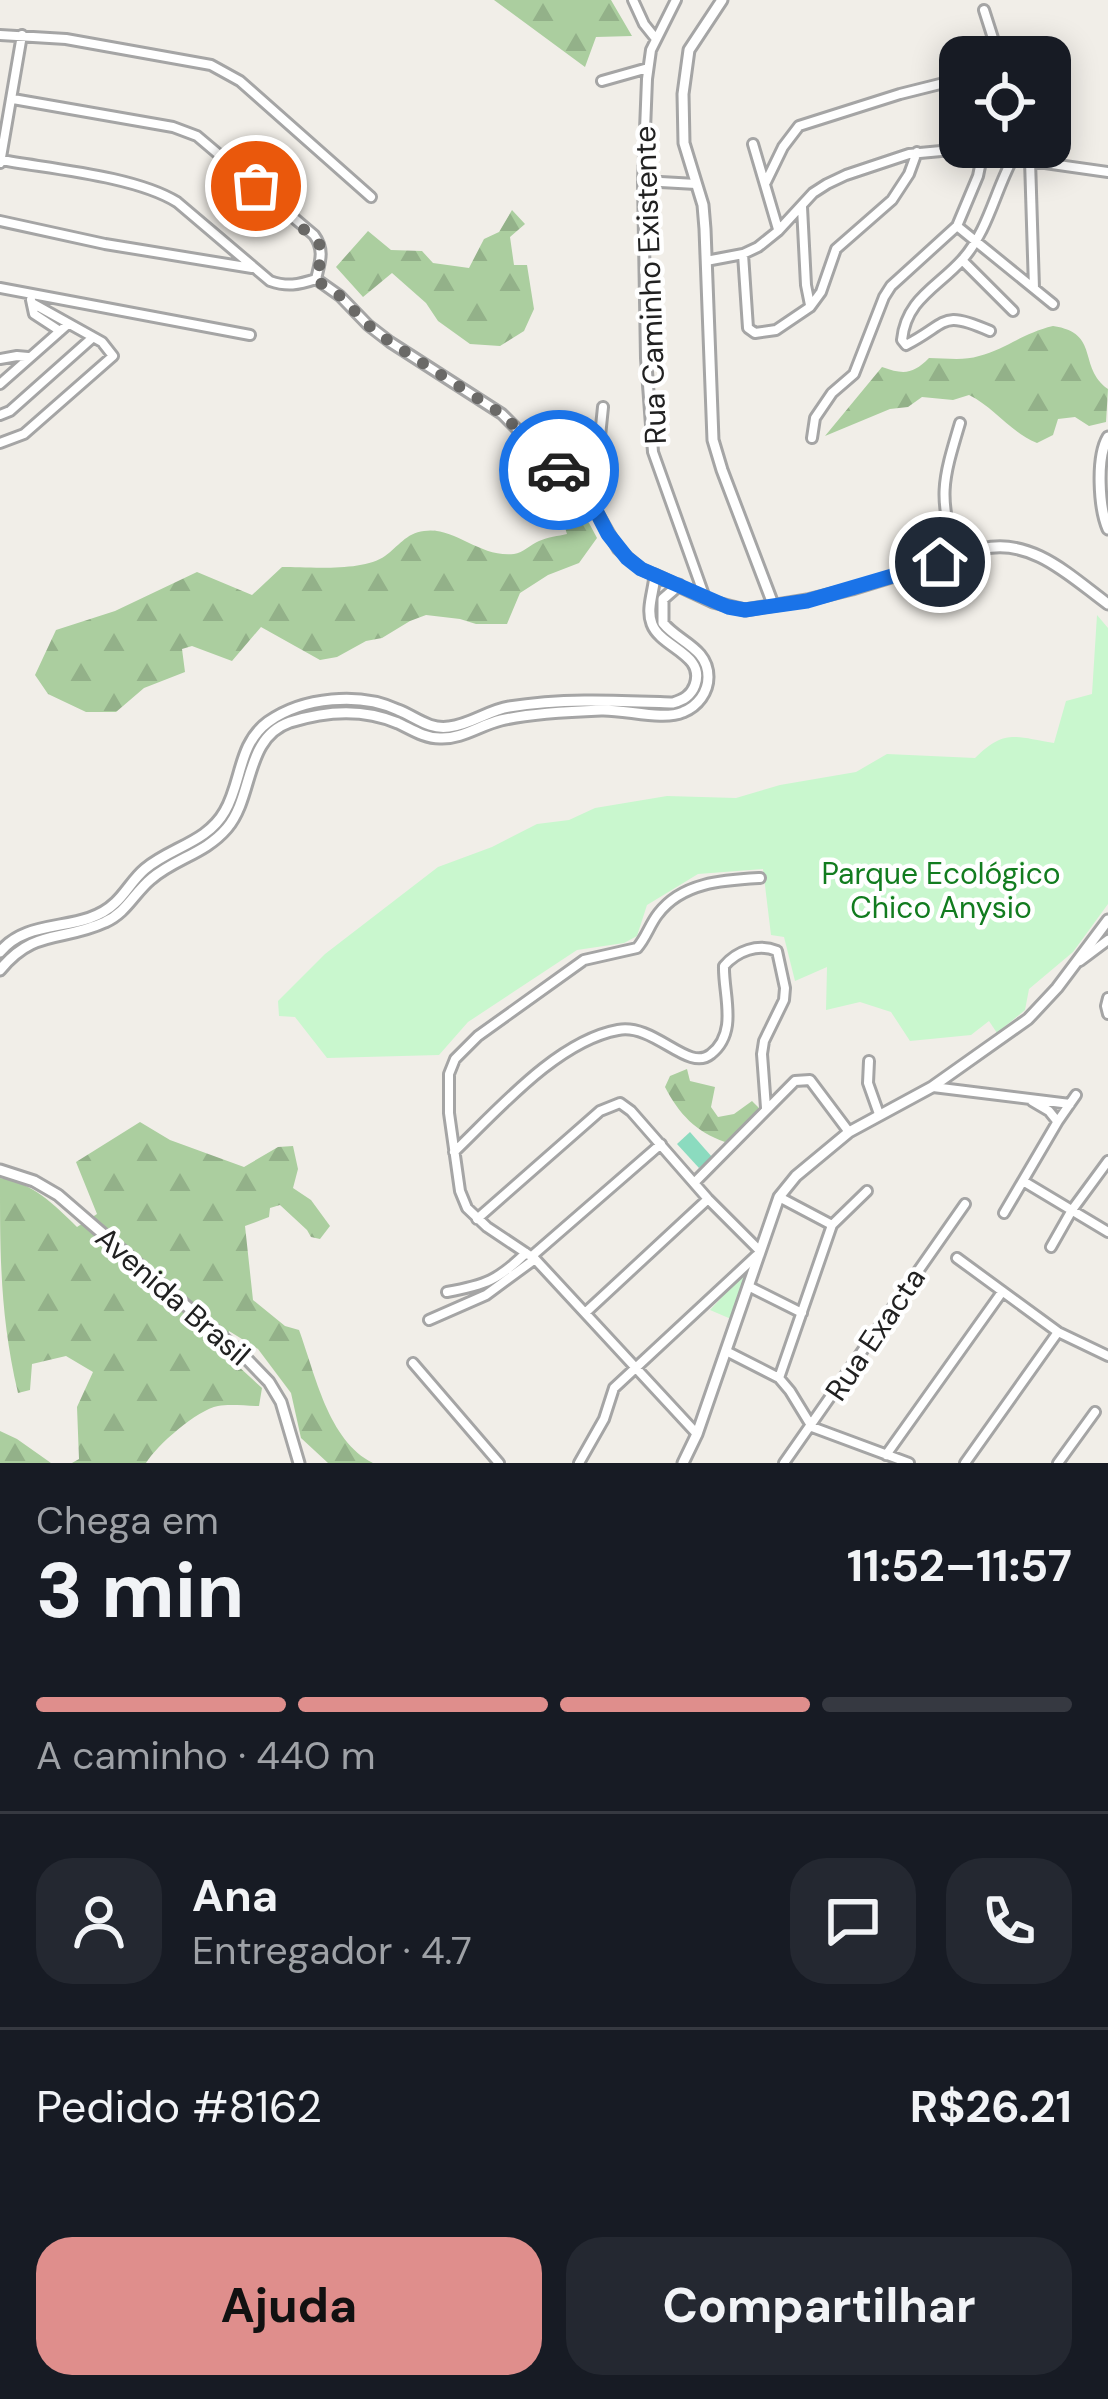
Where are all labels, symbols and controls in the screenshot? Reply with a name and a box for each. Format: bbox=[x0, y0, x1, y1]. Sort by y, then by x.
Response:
map controls bbox=[939, 36, 1071, 168]
button: locate bbox=[939, 36, 1071, 168]
street label: Rua Caminho Existente bbox=[625, 125, 675, 445]
pin bbox=[205, 135, 307, 237]
icon: bag bbox=[223, 153, 289, 219]
courier bbox=[499, 410, 619, 530]
icon: car bbox=[526, 437, 592, 503]
pin bbox=[889, 511, 991, 613]
icon: home bbox=[907, 529, 973, 595]
park label: Parque Ecológico Chico Anysio bbox=[821, 854, 1061, 927]
street label: Avenida Brasil bbox=[88, 1218, 258, 1374]
street label: Rua Exacta bbox=[816, 1260, 934, 1408]
text: Chega em bbox=[36, 1495, 219, 1546]
text: 11:52–11:57 bbox=[847, 1536, 1072, 1595]
text: 3 min bbox=[36, 1540, 244, 1641]
text: A caminho · 440 m bbox=[36, 1730, 375, 1781]
button: person bbox=[36, 1858, 162, 1984]
button: chat bbox=[790, 1858, 916, 1984]
button: phone bbox=[946, 1858, 1072, 1984]
text: Ana bbox=[192, 1866, 278, 1925]
text: Entregador · 4.7 bbox=[192, 1925, 472, 1976]
text: Pedido #8162 bbox=[36, 2077, 322, 2136]
text: R$26.21 bbox=[910, 2077, 1072, 2136]
button: Ajuda bbox=[36, 2237, 542, 2375]
button: Compartilhar bbox=[566, 2237, 1072, 2375]

